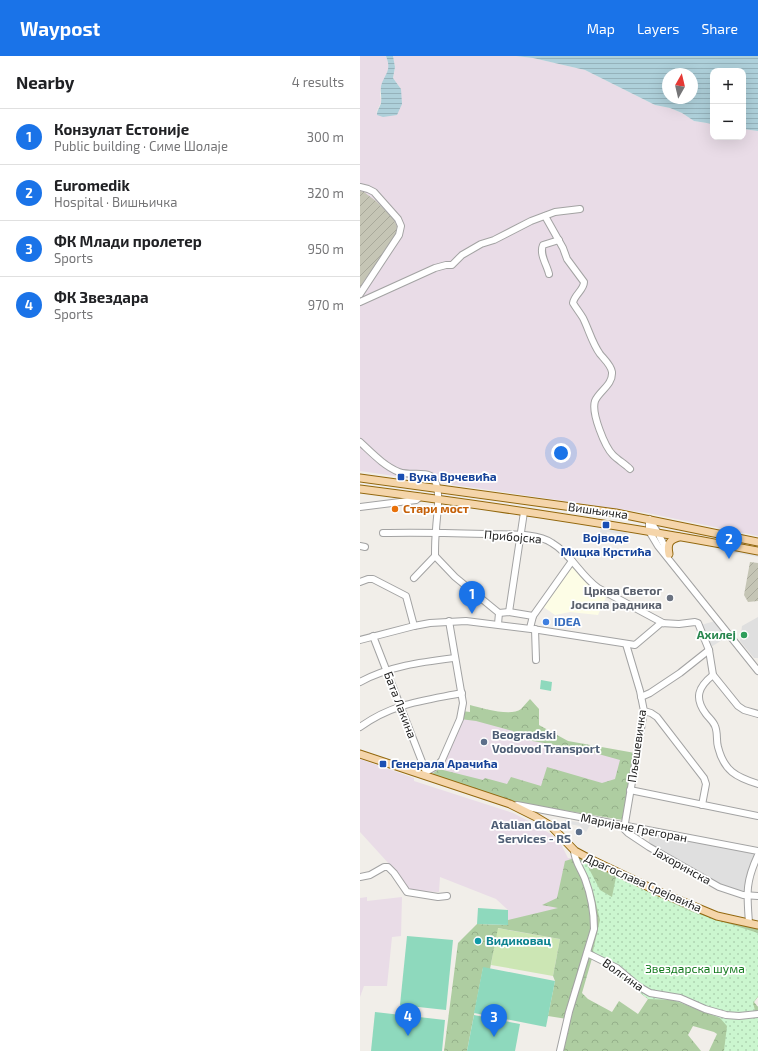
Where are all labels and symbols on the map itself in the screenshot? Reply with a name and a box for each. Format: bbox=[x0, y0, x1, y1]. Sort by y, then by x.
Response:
north arrow bbox=[662, 68, 698, 104]
your location bbox=[551, 443, 571, 463]
place label: Вука Врчевића bbox=[409, 469, 497, 483]
marker: Вука Врчевића bbox=[396, 472, 406, 482]
street label: Вишњичка bbox=[567, 499, 629, 521]
place label: Стари мост bbox=[403, 501, 469, 515]
marker: Стари мост bbox=[390, 504, 400, 514]
marker: Војводе Мицка Крстића bbox=[601, 520, 611, 530]
pin: 2 bbox=[716, 526, 742, 559]
street label: Прибојска bbox=[484, 527, 542, 546]
place label: Војводе Мицка Крстића bbox=[561, 530, 652, 558]
pin: 1 bbox=[459, 581, 485, 614]
place label: Црква Светог Јосипа радника bbox=[570, 583, 662, 611]
marker: Црква Светог Јосипа радника bbox=[665, 593, 675, 603]
place label: IDEA bbox=[554, 614, 581, 628]
marker: IDEA bbox=[541, 617, 551, 627]
place label: Ахилеј bbox=[697, 627, 736, 642]
marker: Ахилеј bbox=[739, 630, 749, 640]
street label: Бата Лакина bbox=[382, 669, 420, 740]
street label: Пљешевичка bbox=[624, 709, 648, 783]
place label: Beogradski Vodovod Transport bbox=[492, 727, 600, 755]
marker: Beogradski Vodovod Transport bbox=[479, 737, 489, 747]
place label: Генерала Арачића bbox=[391, 756, 498, 770]
marker: Генерала Арачића bbox=[378, 759, 388, 769]
street label: Маријане Грегоран bbox=[579, 810, 689, 845]
place label: Atalian Global Services - RS bbox=[491, 817, 571, 845]
marker: Atalian Global Services - RS bbox=[574, 827, 584, 837]
street label: Јахоринска bbox=[651, 844, 714, 887]
street label: Драгослава Срејовића bbox=[582, 850, 704, 915]
place label: Видиковац bbox=[486, 933, 551, 947]
marker: Видиковац bbox=[473, 936, 483, 946]
street label: Волгина bbox=[600, 955, 647, 993]
park label: Звездарска шума bbox=[645, 961, 745, 976]
pin: 4 bbox=[395, 1003, 421, 1036]
pin: 3 bbox=[481, 1004, 507, 1037]

